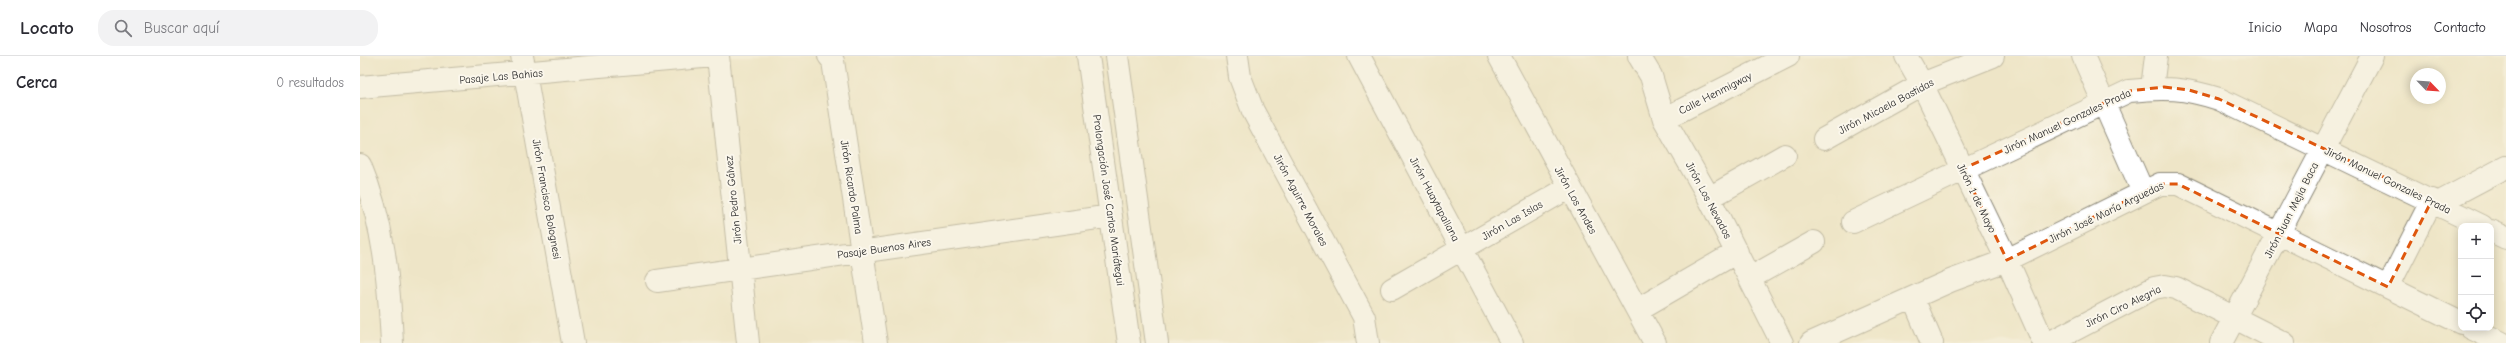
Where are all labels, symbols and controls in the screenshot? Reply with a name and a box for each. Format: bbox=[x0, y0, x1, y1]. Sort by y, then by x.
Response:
search box bbox=[98, 10, 378, 46]
text: Locato bbox=[20, 17, 74, 39]
icon: search bbox=[112, 17, 134, 39]
text: Buscar aquí bbox=[144, 19, 219, 37]
text: Inicio bbox=[2248, 19, 2282, 36]
text: Mapa bbox=[2304, 19, 2338, 36]
text: Nosotros bbox=[2360, 19, 2412, 36]
text: Contacto bbox=[2434, 19, 2486, 36]
street label: Pasaje Las Bahias bbox=[459, 66, 544, 87]
north arrow bbox=[2410, 68, 2446, 104]
street label: Calle Henmigway bbox=[1676, 69, 1754, 117]
text: Cerca bbox=[16, 73, 58, 92]
text: 0 resultados bbox=[276, 75, 344, 90]
street label: Jirón Micaela Bastidas bbox=[1836, 76, 1936, 137]
street label: Jirón Manuel Gonzales Prada bbox=[2001, 86, 2133, 157]
street label: Prolongación José Carlos Mariátegui bbox=[1090, 114, 1127, 287]
street label: Jirón Francisco Bolognesi bbox=[530, 138, 563, 260]
street label: Jirón Ricardo Palma bbox=[838, 139, 865, 235]
street label: Jirón Manuel Gonzales Prada bbox=[2322, 144, 2453, 217]
street label: Jirón Aguirre Morales bbox=[1271, 152, 1331, 249]
street label: Jirón Pedro Gálvez bbox=[722, 155, 745, 245]
street label: Jirón Huaytapallana bbox=[1407, 155, 1462, 244]
street label: Jirón Los Nevados bbox=[1683, 159, 1735, 241]
street label: Jirón Juan Mejia Baca bbox=[2262, 160, 2321, 260]
street label: Jirón 1 de Mayo bbox=[1954, 161, 1999, 235]
street label: Jirón Los Andes bbox=[1552, 164, 1600, 236]
street label: Jirón José María Arguedas bbox=[2047, 179, 2166, 246]
street label: Jirón Las Islas bbox=[1480, 198, 1545, 243]
map controls bbox=[2458, 223, 2494, 331]
button: + bbox=[2458, 223, 2494, 259]
street label: Pasaje Buenos Aires bbox=[836, 235, 932, 262]
button: − bbox=[2458, 259, 2494, 295]
street label: Jirón Ciro Alegria bbox=[2083, 282, 2163, 330]
button: locate bbox=[2458, 295, 2494, 331]

